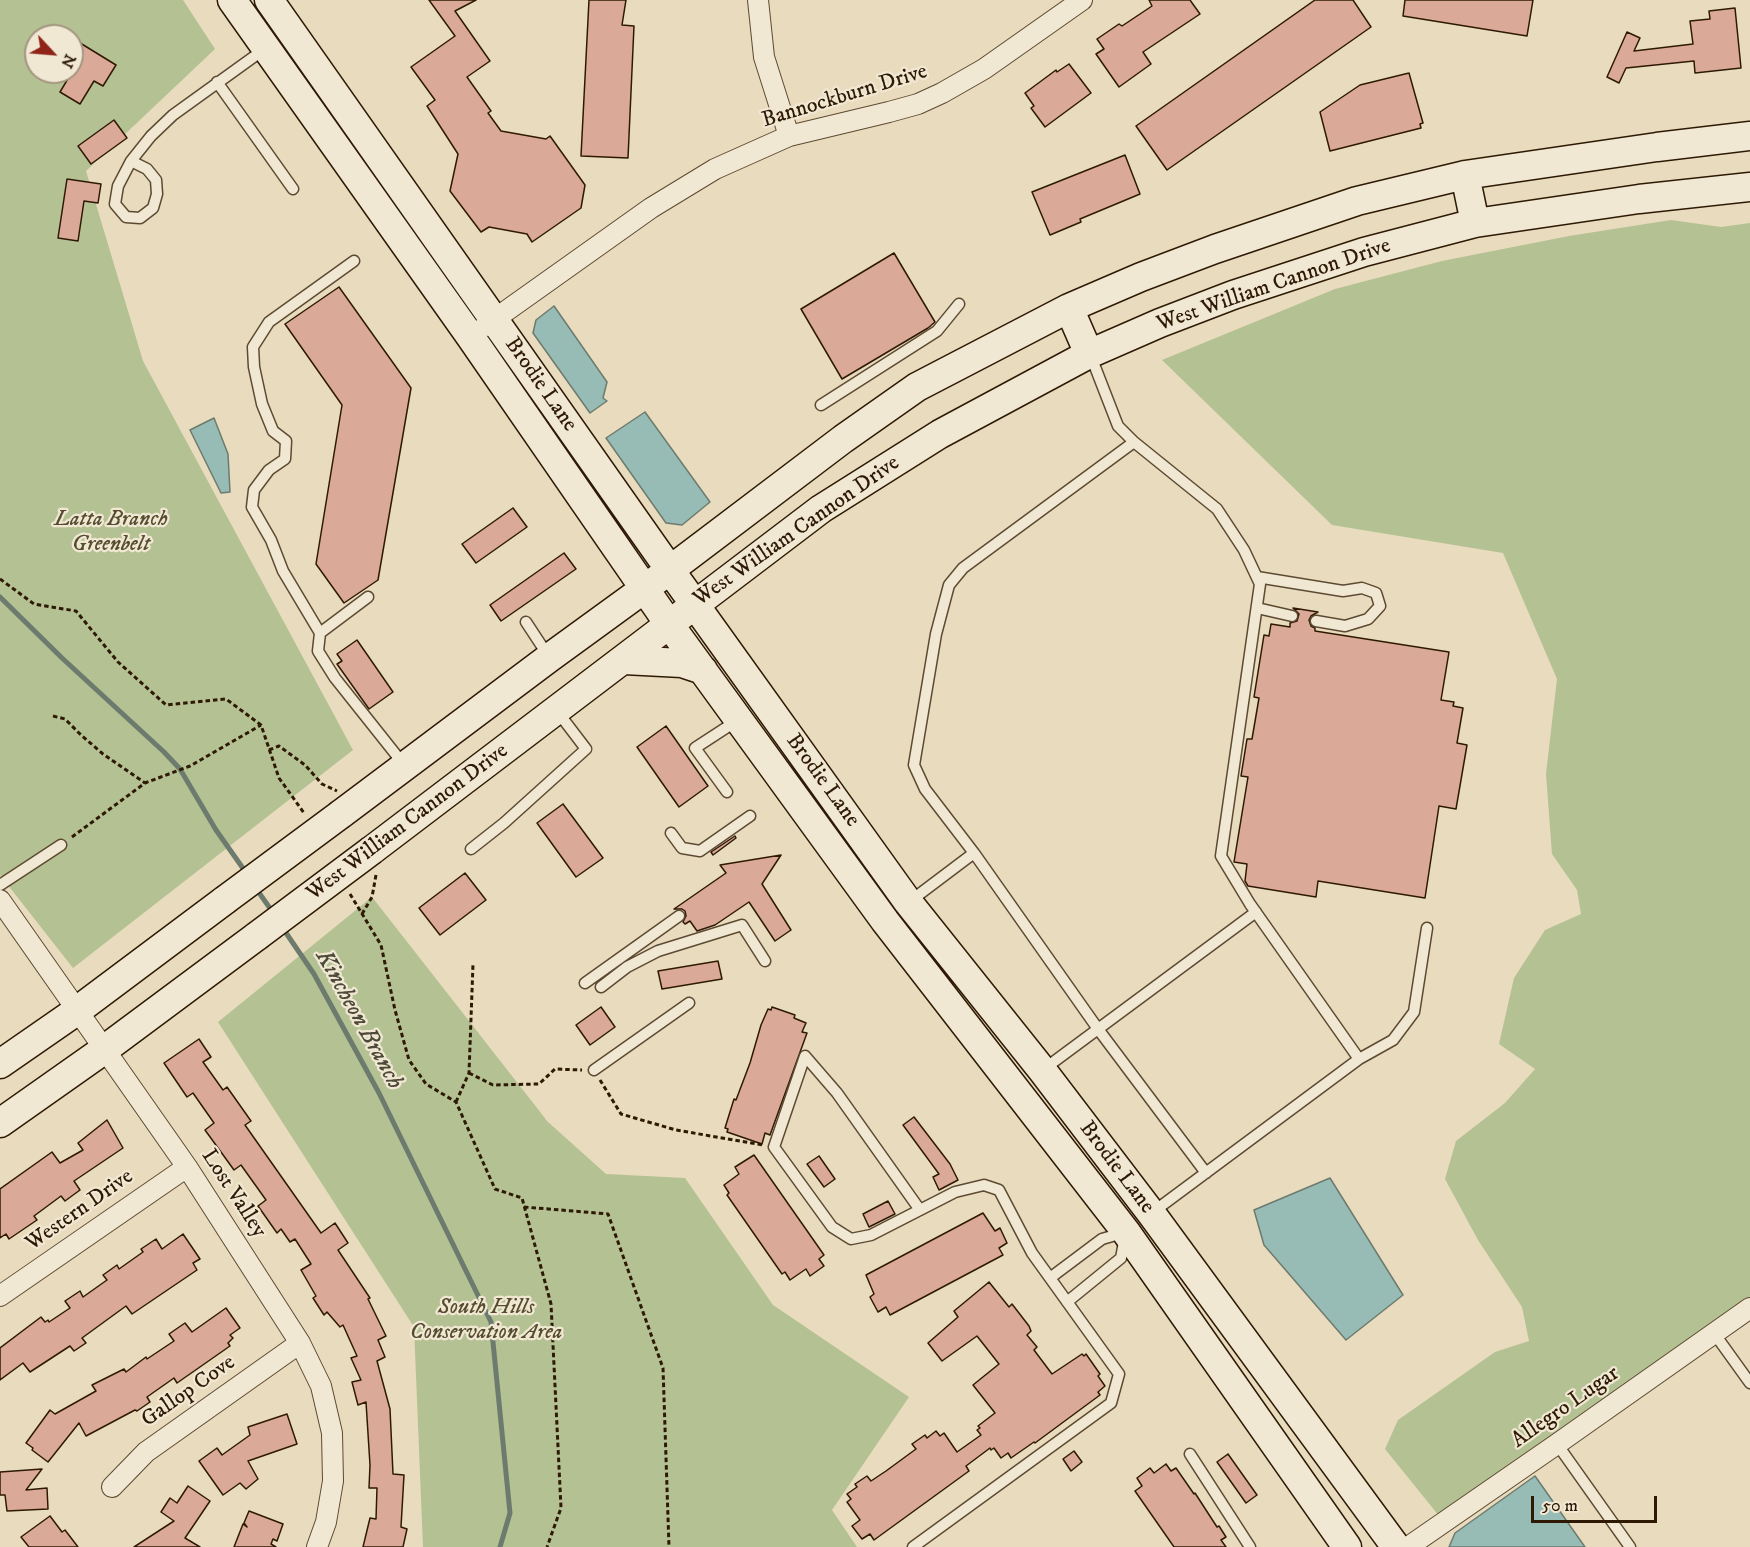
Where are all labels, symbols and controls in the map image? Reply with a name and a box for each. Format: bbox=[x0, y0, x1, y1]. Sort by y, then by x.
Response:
north arrow bbox=[24, 24, 84, 84]
text: N bbox=[57, 51, 80, 71]
street label: Bannockburn Drive bbox=[759, 59, 931, 135]
street label: West William Cannon Drive bbox=[1154, 234, 1394, 338]
street label: Brodie Lane bbox=[498, 333, 582, 437]
street label: West William Cannon Drive bbox=[689, 451, 905, 613]
park label: Latta Branch Greenbelt bbox=[54, 507, 168, 558]
street label: Brodie Lane bbox=[779, 729, 865, 833]
street label: West William Cannon Drive bbox=[302, 739, 514, 907]
water label: Kincheon Branch bbox=[308, 945, 408, 1095]
street label: Brodie Lane bbox=[1073, 1117, 1159, 1219]
street label: Lost Valley bbox=[195, 1145, 271, 1243]
street label: Western Drive bbox=[21, 1164, 139, 1258]
park label: South Hills Conservation Area bbox=[410, 1295, 562, 1346]
street label: Gallop Cove bbox=[137, 1350, 241, 1434]
street label: Allegro Lugar bbox=[1507, 1361, 1625, 1455]
scale bar bbox=[1534, 1484, 1660, 1522]
text: 50 m bbox=[1542, 1495, 1578, 1517]

